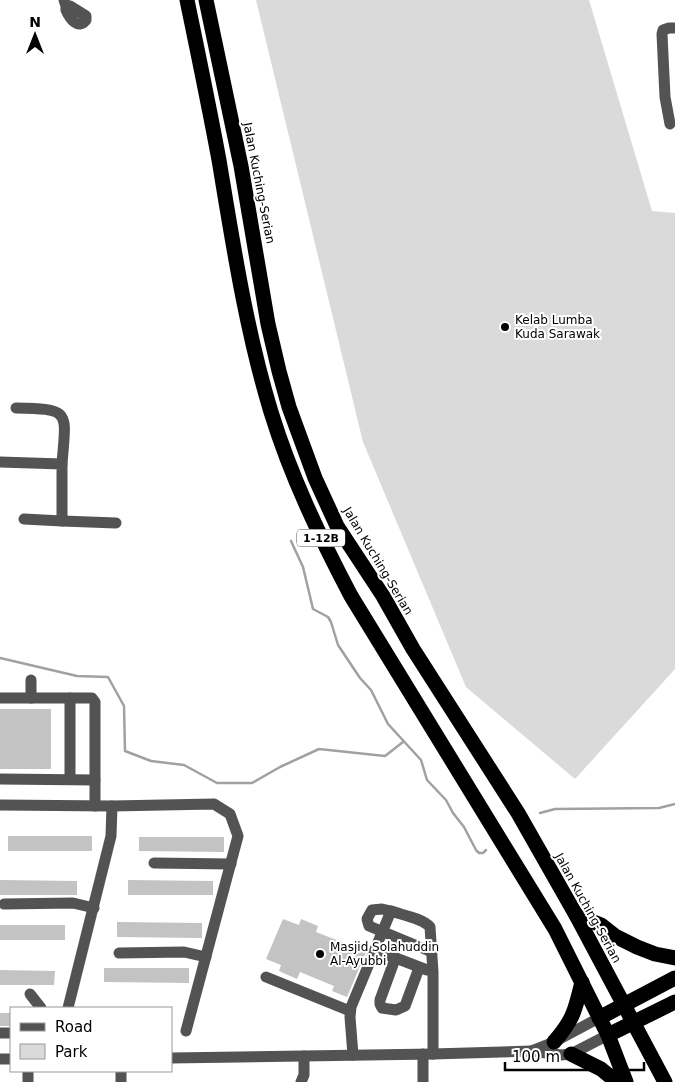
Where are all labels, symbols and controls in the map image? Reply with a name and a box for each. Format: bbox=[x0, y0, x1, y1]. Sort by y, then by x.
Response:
north arrow bbox=[10, 10, 60, 60]
text: N bbox=[29, 14, 41, 30]
street label: Jalan Kuching-Serian bbox=[240, 120, 278, 245]
place label: Kelab Lumba Kuda Sarawak bbox=[515, 313, 600, 341]
marker: Kelab Lumba Kuda Sarawak bbox=[499, 321, 511, 333]
street label: Jalan Kuching-Serian bbox=[340, 504, 416, 617]
road number: 1-12B bbox=[297, 530, 345, 546]
street label: Jalan Kuching-Serian bbox=[552, 850, 624, 965]
place label: Masjid Solahuddin Al-Ayubbi bbox=[330, 940, 439, 968]
marker: Masjid Solahuddin Al-Ayubbi bbox=[314, 948, 326, 960]
legend bbox=[10, 1007, 172, 1072]
text: Road bbox=[55, 1018, 93, 1036]
scale bar bbox=[505, 1040, 644, 1072]
text: Park bbox=[55, 1043, 88, 1061]
text: 100 m bbox=[512, 1048, 560, 1066]

